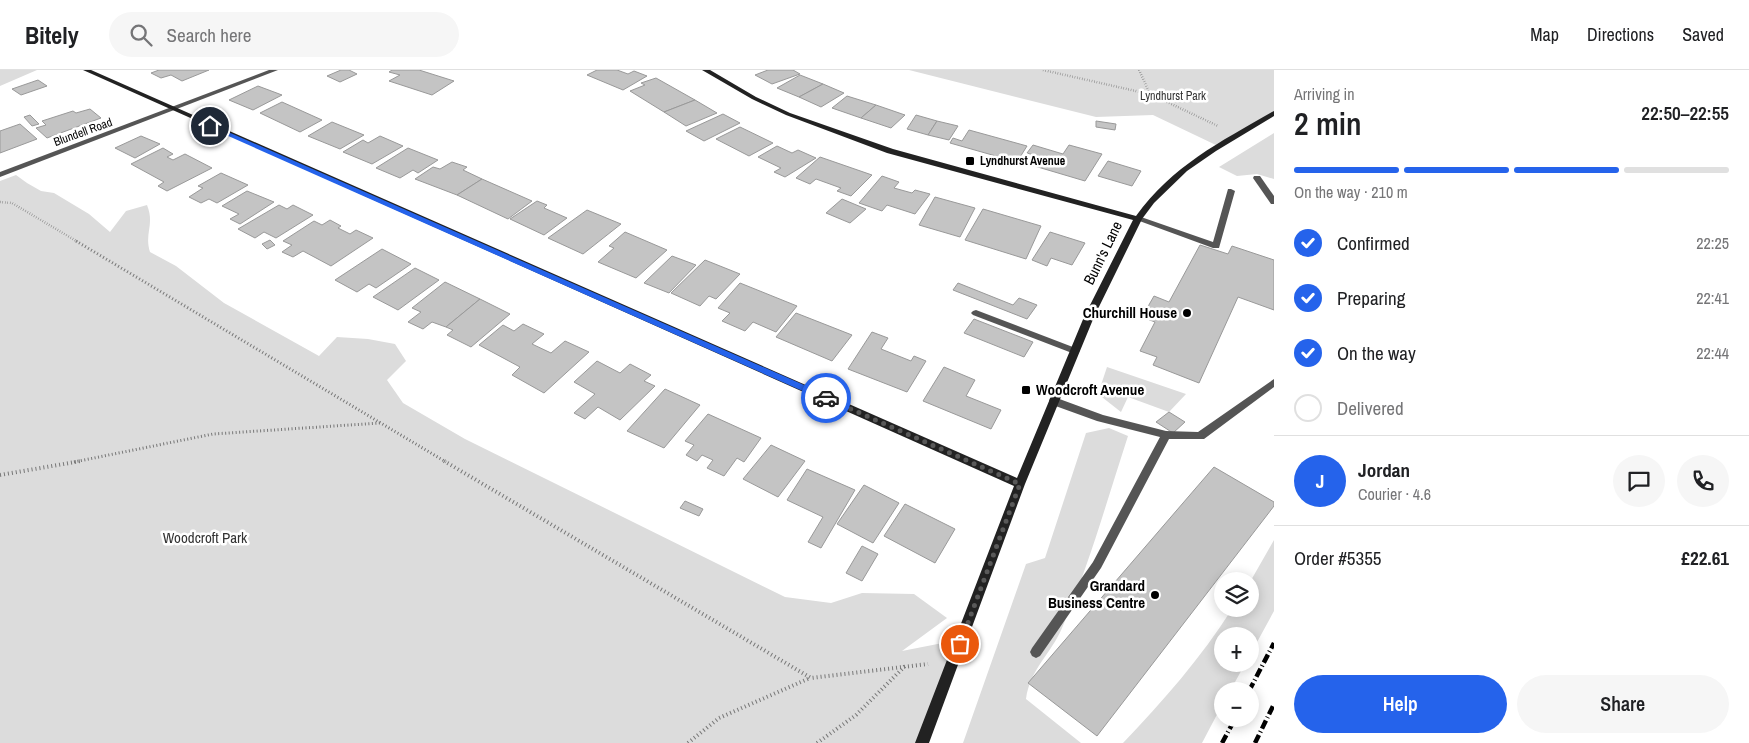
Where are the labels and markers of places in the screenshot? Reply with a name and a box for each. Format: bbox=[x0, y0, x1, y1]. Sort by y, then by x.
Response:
pin bbox=[189, 105, 231, 147]
place label: Lyndhurst Avenue bbox=[980, 153, 1066, 169]
marker: Lyndhurst Avenue bbox=[964, 155, 976, 167]
place label: Churchill House bbox=[1083, 302, 1177, 323]
marker: Churchill House bbox=[1181, 307, 1193, 319]
place label: Woodcroft Avenue bbox=[1036, 379, 1144, 400]
marker: Woodcroft Avenue bbox=[1020, 384, 1032, 396]
place label: Grandard Business Centre bbox=[1048, 575, 1145, 613]
marker: Grandard Business Centre bbox=[1149, 589, 1161, 601]
pin bbox=[939, 623, 981, 665]

